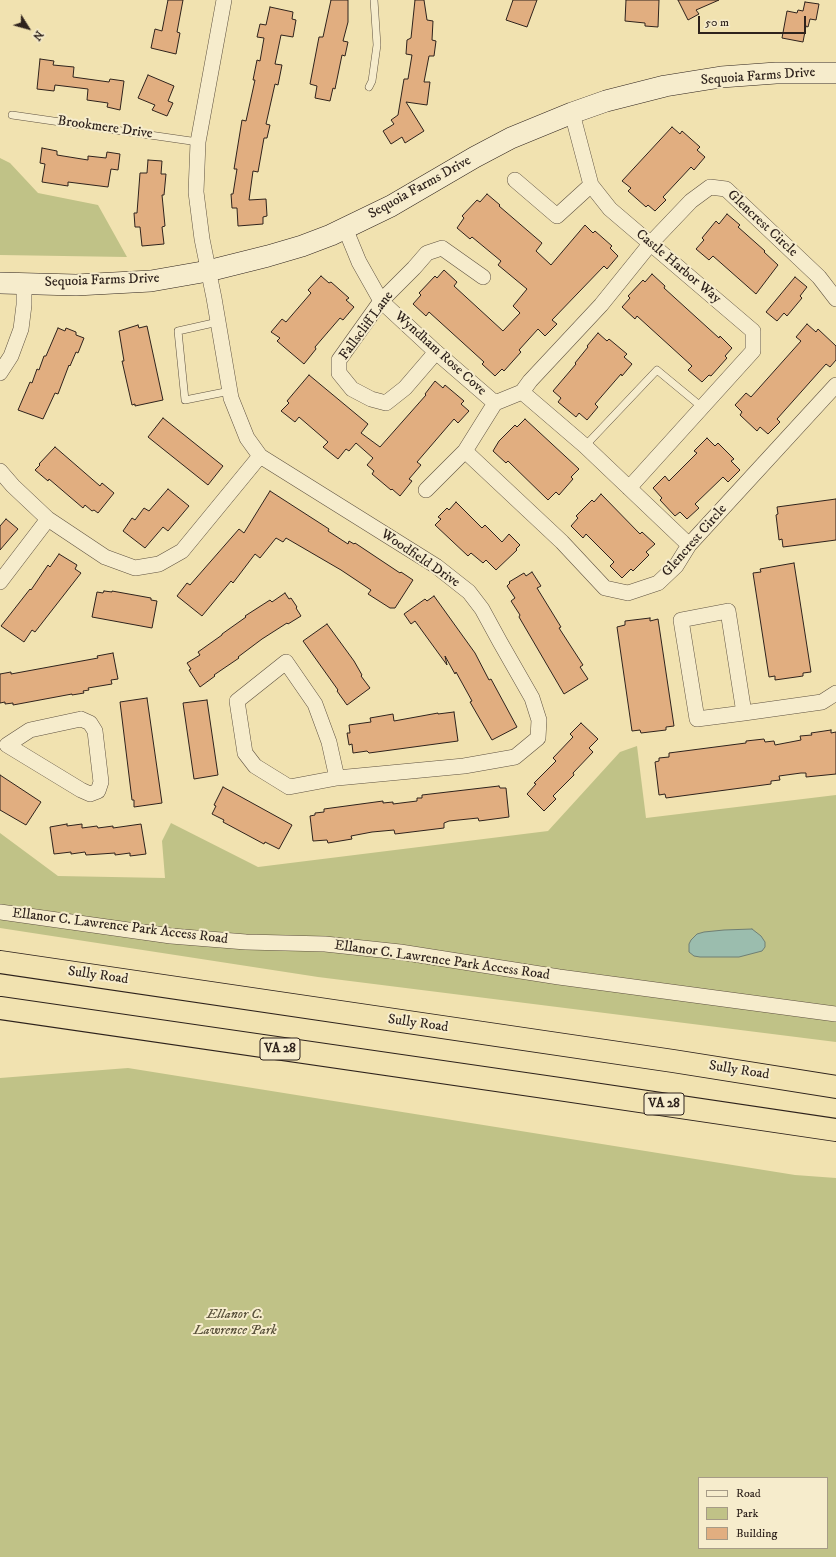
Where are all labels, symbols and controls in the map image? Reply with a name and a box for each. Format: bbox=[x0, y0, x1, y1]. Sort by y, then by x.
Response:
north arrow bbox=[8, 8, 48, 48]
scale bar bbox=[700, 8, 808, 34]
text: 50 m bbox=[705, 15, 729, 30]
text: N bbox=[29, 27, 46, 43]
street label: Sequoia Farms Drive bbox=[700, 65, 816, 89]
street label: Brookmere Drive bbox=[56, 113, 154, 143]
street label: Sequoia Farms Drive bbox=[366, 153, 474, 223]
street label: Glencrest Circle bbox=[723, 187, 801, 261]
street label: Castle Harbor Way bbox=[632, 226, 724, 308]
street label: Sequoia Farms Drive bbox=[44, 271, 160, 291]
street label: Fallscliff Lane bbox=[336, 288, 398, 364]
street label: Wyndham Rose Cove bbox=[391, 308, 489, 400]
street label: Glencrest Circle bbox=[659, 501, 731, 581]
street label: Woodfield Drive bbox=[377, 526, 463, 592]
street label: Ellanor C. Lawrence Park Access Road bbox=[11, 905, 229, 949]
street label: Ellanor C. Lawrence Park Access Road bbox=[333, 938, 551, 984]
street label: Sully Road bbox=[67, 963, 129, 989]
street label: Sully Road bbox=[387, 1011, 449, 1037]
road number: VA 28 bbox=[260, 1038, 300, 1060]
street label: Sully Road bbox=[708, 1058, 770, 1084]
road number: VA 28 bbox=[644, 1093, 684, 1115]
park label: Ellanor C. Lawrence Park bbox=[193, 1307, 277, 1340]
legend bbox=[698, 1477, 828, 1549]
text: Road bbox=[736, 1486, 761, 1501]
text: Park bbox=[736, 1506, 758, 1521]
text: Building bbox=[736, 1526, 777, 1541]

